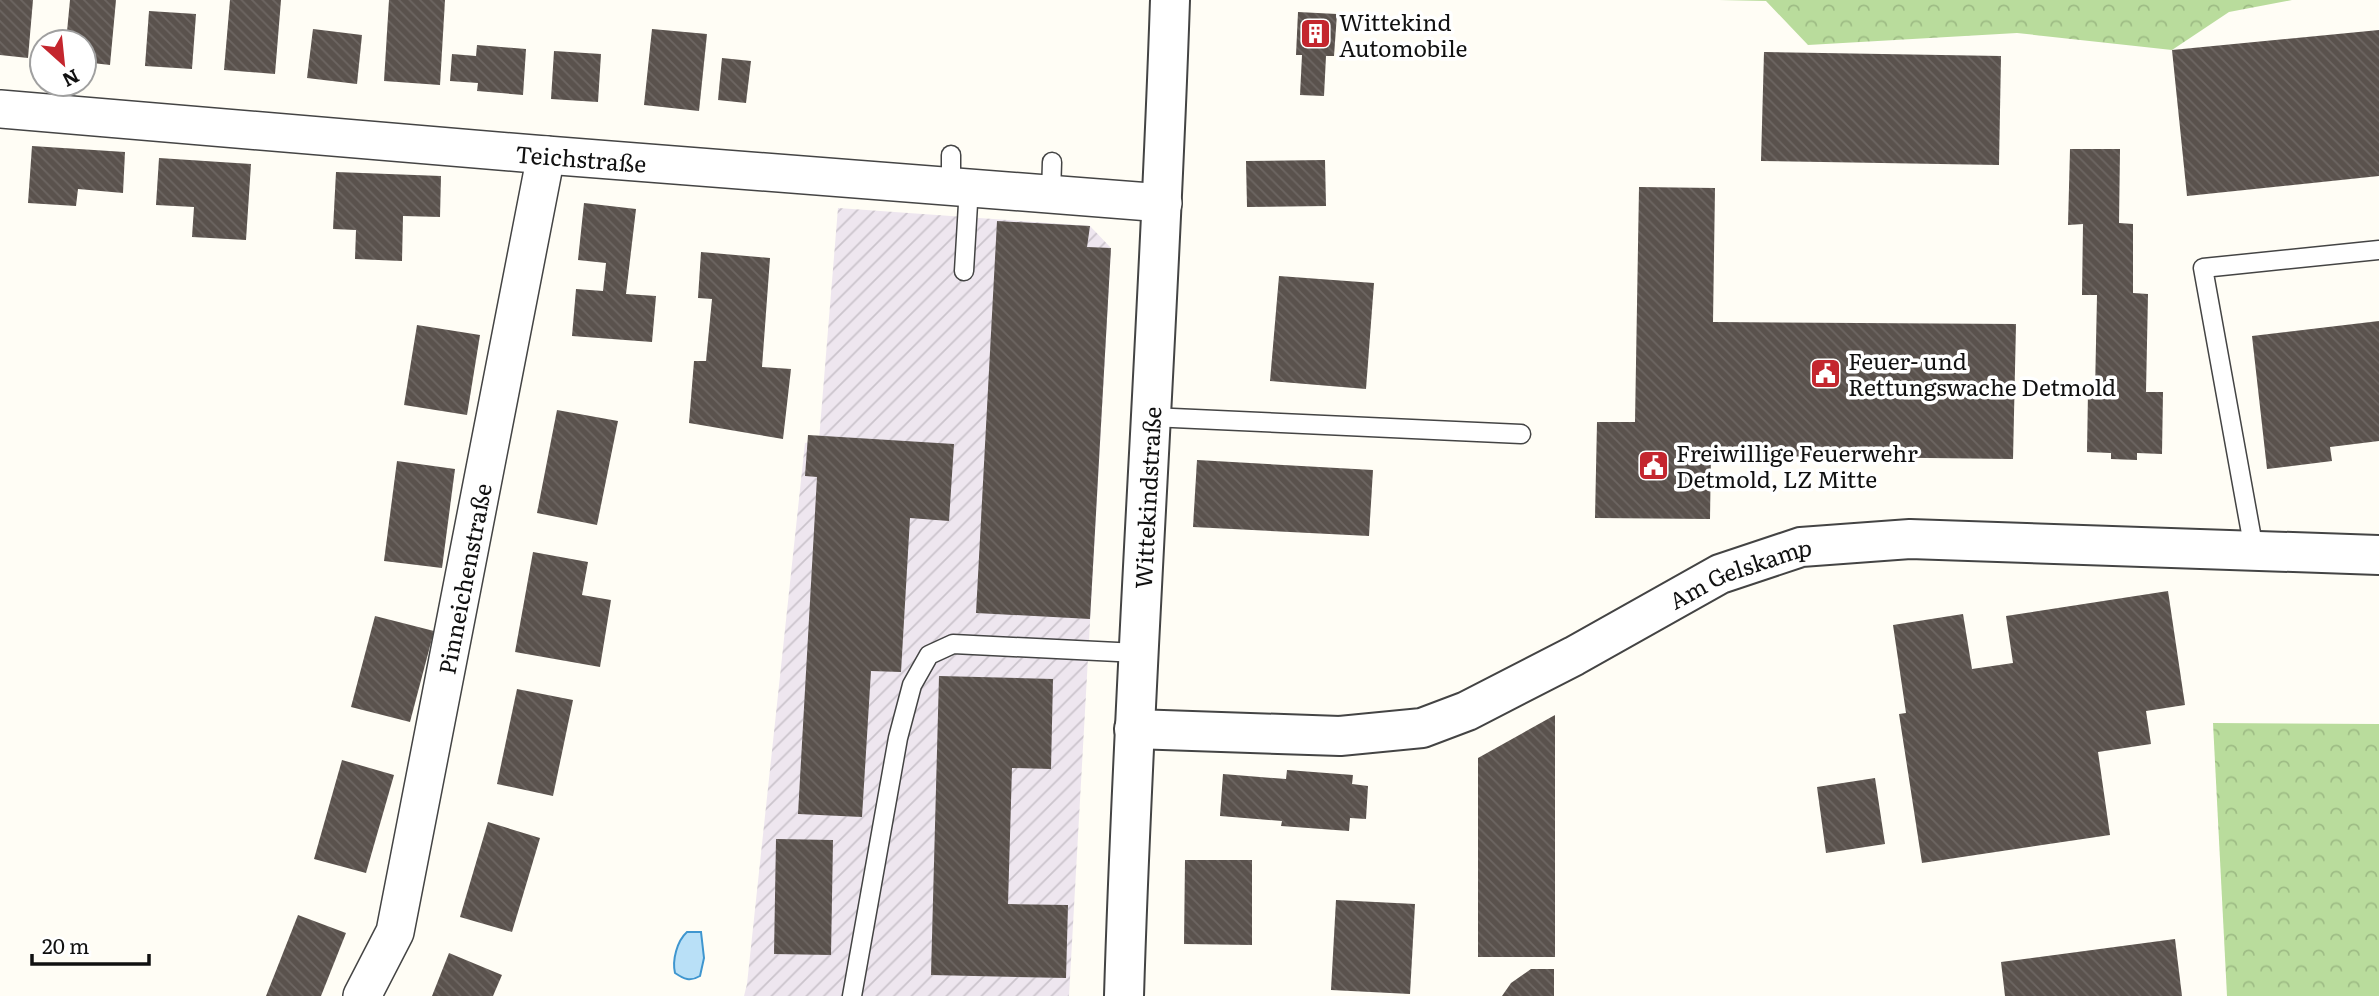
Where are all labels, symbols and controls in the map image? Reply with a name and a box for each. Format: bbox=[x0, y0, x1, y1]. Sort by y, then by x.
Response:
place label: Wittekind Automobile bbox=[1339, 4, 1467, 64]
building icon: Wittekind Automobile bbox=[1299, 17, 1333, 51]
north arrow bbox=[28, 28, 98, 98]
text: N bbox=[58, 63, 85, 95]
street label: Teichstraße bbox=[514, 136, 648, 180]
place label: Feuer- und Rettungswache Detmold bbox=[1848, 343, 2116, 403]
public building icon: Feuer- und Rettungswache Detmold bbox=[1808, 356, 1842, 390]
street label: Wittekindstraße bbox=[1125, 405, 1168, 589]
place label: Freiwillige Feuerwehr Detmold, LZ Mitte bbox=[1676, 435, 1918, 495]
public building icon: Freiwillige Feuerwehr Detmold, LZ Mitte bbox=[1636, 448, 1670, 482]
street label: Pinneichenstraße bbox=[428, 480, 499, 677]
street label: Am Gelskamp bbox=[1662, 529, 1813, 617]
scale bar bbox=[32, 922, 149, 966]
text: 20 m bbox=[42, 929, 89, 960]

